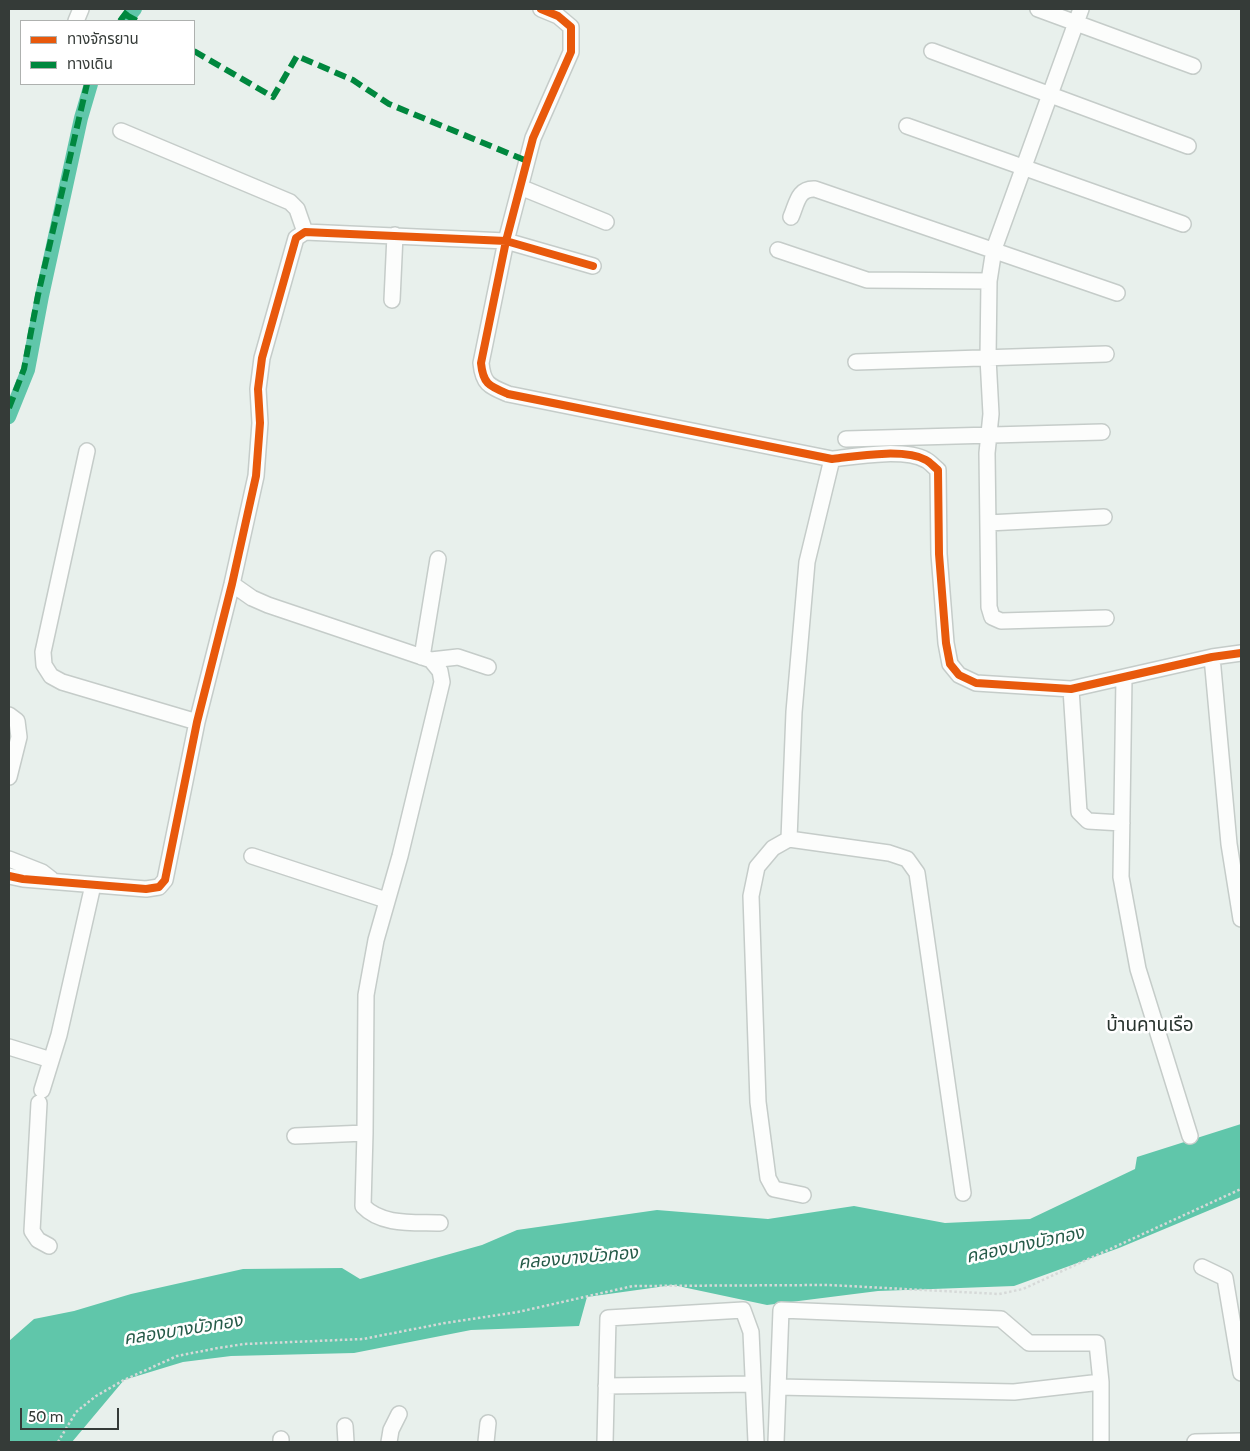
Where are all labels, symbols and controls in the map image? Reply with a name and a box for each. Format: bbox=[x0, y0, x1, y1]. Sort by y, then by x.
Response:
legend bbox=[20, 20, 195, 85]
text: ทางจักรยาน bbox=[67, 30, 139, 48]
text: ทางเดิน bbox=[67, 55, 113, 73]
district label: บ้านคานเรือ bbox=[1106, 1014, 1194, 1036]
water label: คลองบางบัวทอง bbox=[964, 1222, 1086, 1268]
water label: คลองบางบัวทอง bbox=[517, 1242, 639, 1274]
water label: คลองบางบัวทอง bbox=[122, 1310, 244, 1350]
scale bar bbox=[22, 1398, 121, 1430]
text: 50 m bbox=[28, 1408, 63, 1426]

